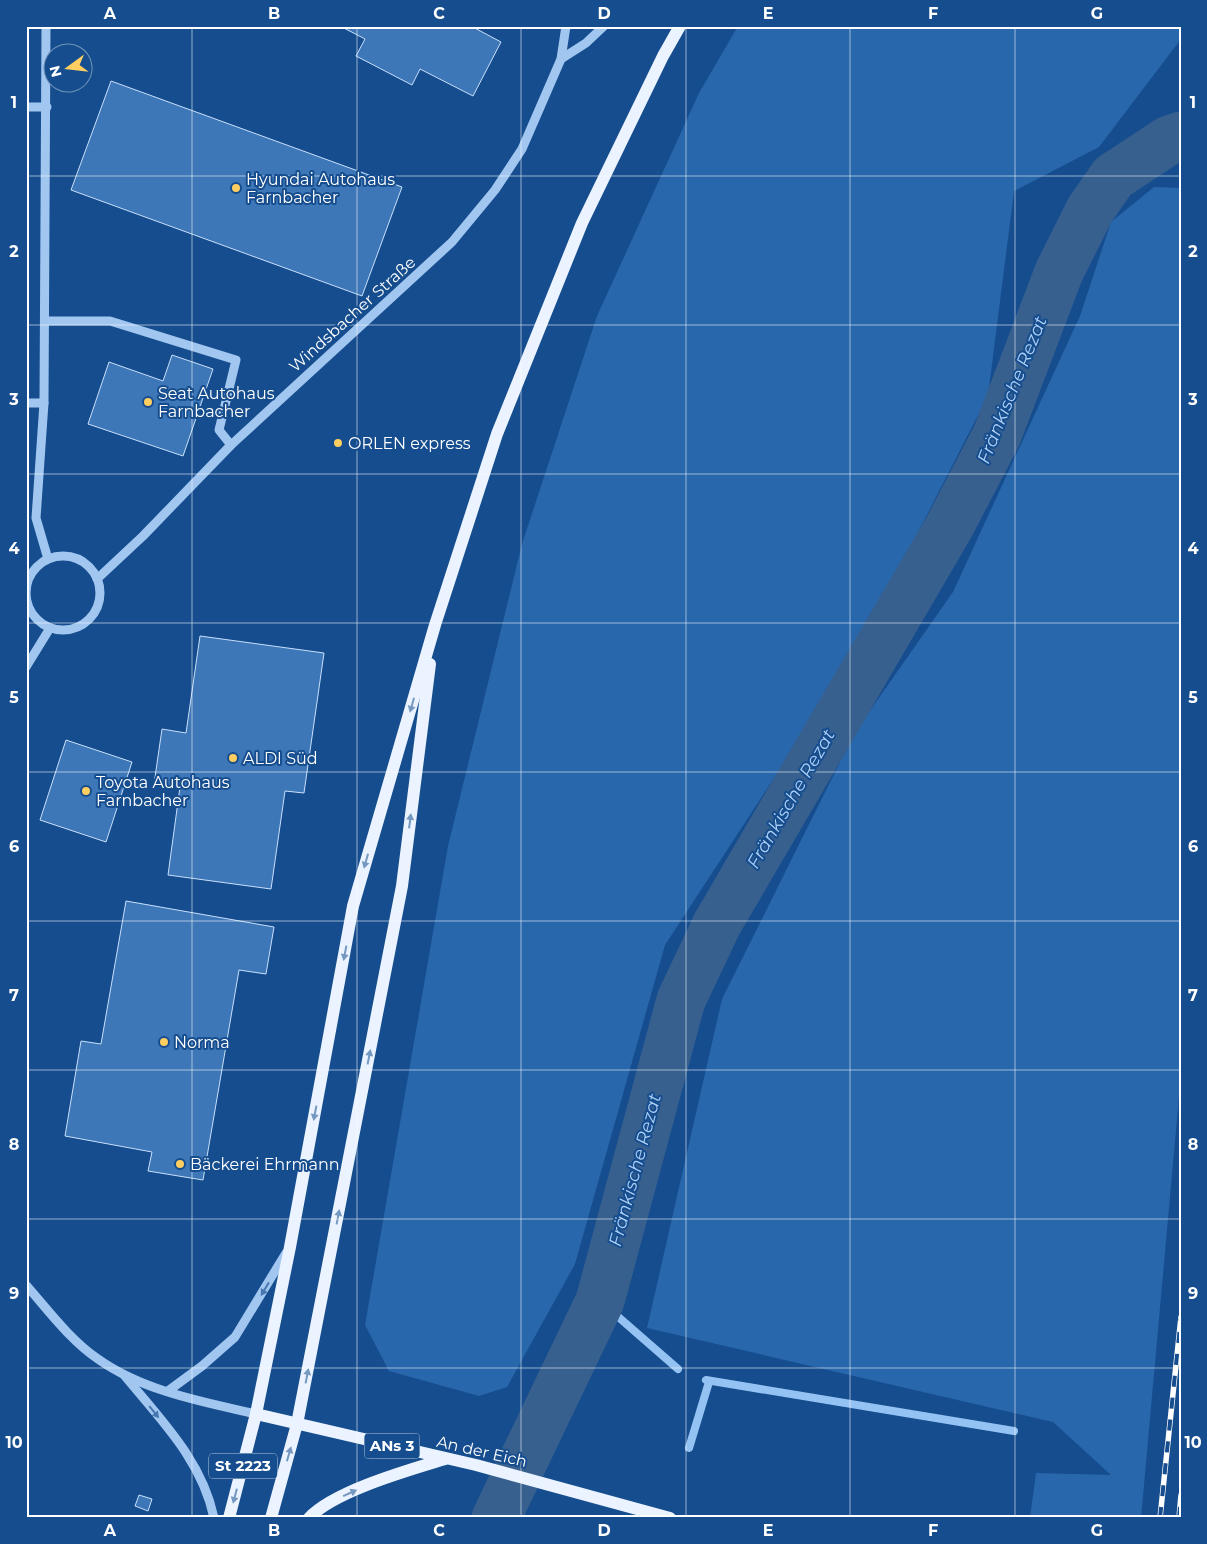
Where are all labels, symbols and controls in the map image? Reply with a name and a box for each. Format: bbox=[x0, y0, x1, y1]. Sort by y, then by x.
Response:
text: A bbox=[103, 4, 117, 23]
text: B bbox=[268, 4, 280, 23]
text: C bbox=[433, 4, 445, 23]
text: D bbox=[597, 4, 611, 23]
text: E bbox=[763, 4, 773, 23]
text: F bbox=[928, 4, 938, 23]
text: G bbox=[1091, 4, 1103, 23]
north arrow bbox=[42, 42, 92, 92]
text: N bbox=[45, 64, 66, 79]
text: 1 bbox=[11, 93, 17, 112]
text: 1 bbox=[1190, 93, 1196, 112]
place label: Hyundai Autohaus Farnbacher bbox=[246, 170, 395, 207]
marker: Hyundai Autohaus Farnbacher bbox=[230, 182, 242, 194]
text: 2 bbox=[9, 242, 19, 261]
text: 2 bbox=[1188, 242, 1198, 261]
street label: Windsbacher Straße bbox=[285, 253, 419, 376]
water label: Fränkische Rezat bbox=[972, 312, 1052, 467]
place label: Seat Autohaus Farnbacher bbox=[158, 384, 275, 421]
text: 3 bbox=[8, 390, 19, 409]
text: 3 bbox=[1187, 390, 1198, 409]
marker: Seat Autohaus Farnbacher bbox=[142, 396, 154, 408]
place label: ORLEN express bbox=[348, 434, 471, 453]
marker: ORLEN express bbox=[332, 437, 344, 449]
text: 4 bbox=[8, 539, 20, 558]
text: 4 bbox=[1187, 539, 1199, 558]
text: 5 bbox=[9, 688, 19, 707]
text: 5 bbox=[1188, 688, 1198, 707]
one-way arrow bbox=[408, 698, 416, 713]
water label: Fränkische Rezat bbox=[742, 725, 840, 872]
place label: ALDI Süd bbox=[243, 749, 318, 768]
marker: ALDI Süd bbox=[227, 752, 239, 764]
place label: Toyota Autohaus Farnbacher bbox=[96, 773, 230, 810]
marker: Toyota Autohaus Farnbacher bbox=[80, 785, 92, 797]
one-way arrow bbox=[407, 812, 415, 828]
text: 6 bbox=[9, 837, 19, 856]
text: 6 bbox=[1188, 837, 1198, 856]
one-way arrow bbox=[362, 854, 370, 869]
one-way arrow bbox=[340, 946, 348, 962]
text: 7 bbox=[9, 986, 19, 1005]
text: 7 bbox=[1188, 986, 1198, 1005]
place label: Norma bbox=[174, 1033, 230, 1052]
marker: Norma bbox=[158, 1036, 170, 1048]
one-way arrow bbox=[365, 1049, 373, 1065]
water label: Fränkische Rezat bbox=[604, 1091, 666, 1249]
one-way arrow bbox=[310, 1106, 318, 1122]
text: 8 bbox=[9, 1135, 19, 1154]
text: 8 bbox=[1188, 1135, 1198, 1154]
place label: Bäckerei Ehrmann bbox=[190, 1155, 340, 1174]
marker: Bäckerei Ehrmann bbox=[174, 1158, 186, 1170]
one-way arrow bbox=[334, 1208, 342, 1224]
one-way arrow bbox=[260, 1282, 269, 1295]
text: 9 bbox=[9, 1284, 19, 1303]
text: 9 bbox=[1188, 1284, 1198, 1303]
one-way arrow bbox=[303, 1368, 311, 1384]
one-way arrow bbox=[149, 1406, 160, 1419]
street label: An der Eich bbox=[435, 1432, 529, 1471]
text: 10 bbox=[5, 1433, 23, 1452]
text: 10 bbox=[1184, 1433, 1202, 1452]
road number: ANs 3 bbox=[364, 1434, 420, 1458]
one-way arrow bbox=[285, 1447, 293, 1462]
road number: St 2223 bbox=[209, 1454, 277, 1478]
one-way arrow bbox=[231, 1488, 239, 1503]
one-way arrow bbox=[343, 1489, 357, 1497]
text: A bbox=[103, 1521, 117, 1540]
text: B bbox=[268, 1521, 280, 1540]
text: C bbox=[433, 1521, 445, 1540]
text: D bbox=[597, 1521, 611, 1540]
text: E bbox=[763, 1521, 773, 1540]
text: F bbox=[928, 1521, 938, 1540]
text: G bbox=[1091, 1521, 1103, 1540]

